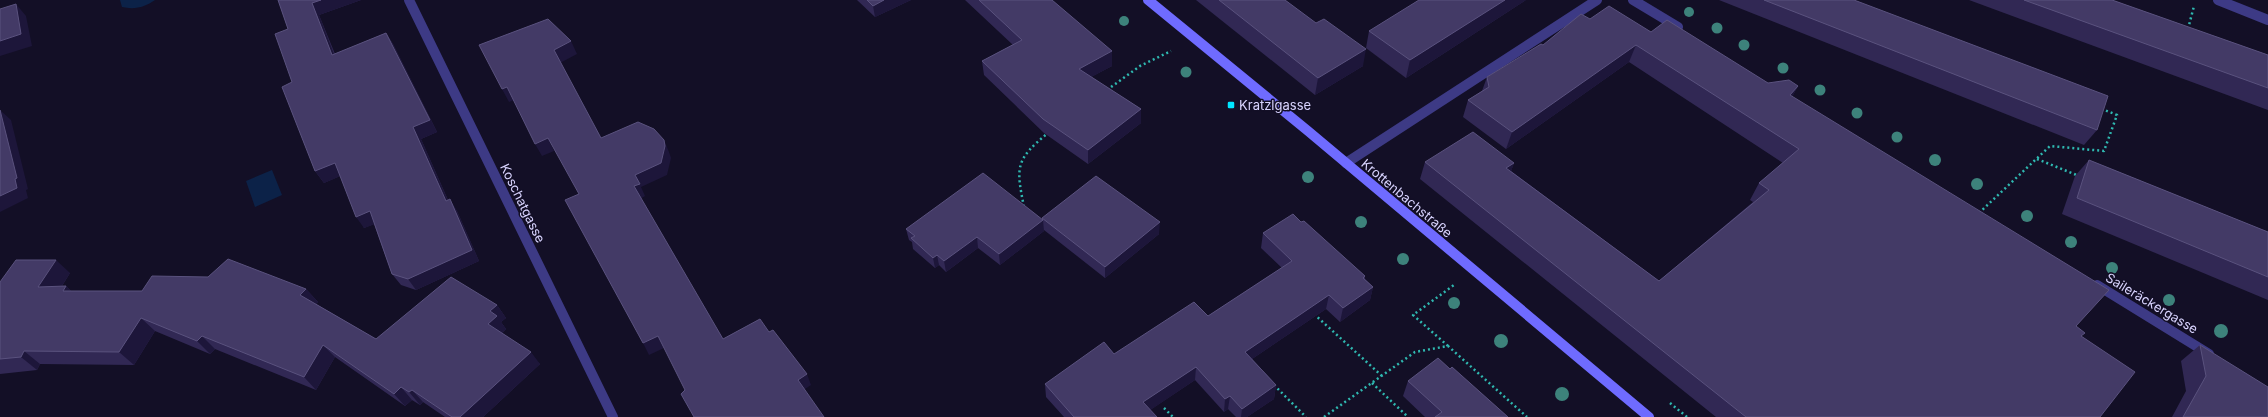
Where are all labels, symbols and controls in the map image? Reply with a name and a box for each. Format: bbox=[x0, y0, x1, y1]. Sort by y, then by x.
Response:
place label: Kratzlgasse bbox=[1239, 97, 1311, 113]
marker: Kratzlgasse bbox=[1226, 100, 1236, 110]
street label: Krottenbachstraße bbox=[1358, 155, 1456, 241]
street label: Koschatgasse bbox=[497, 161, 549, 245]
street label: Saileräckergasse bbox=[2103, 269, 2201, 337]

